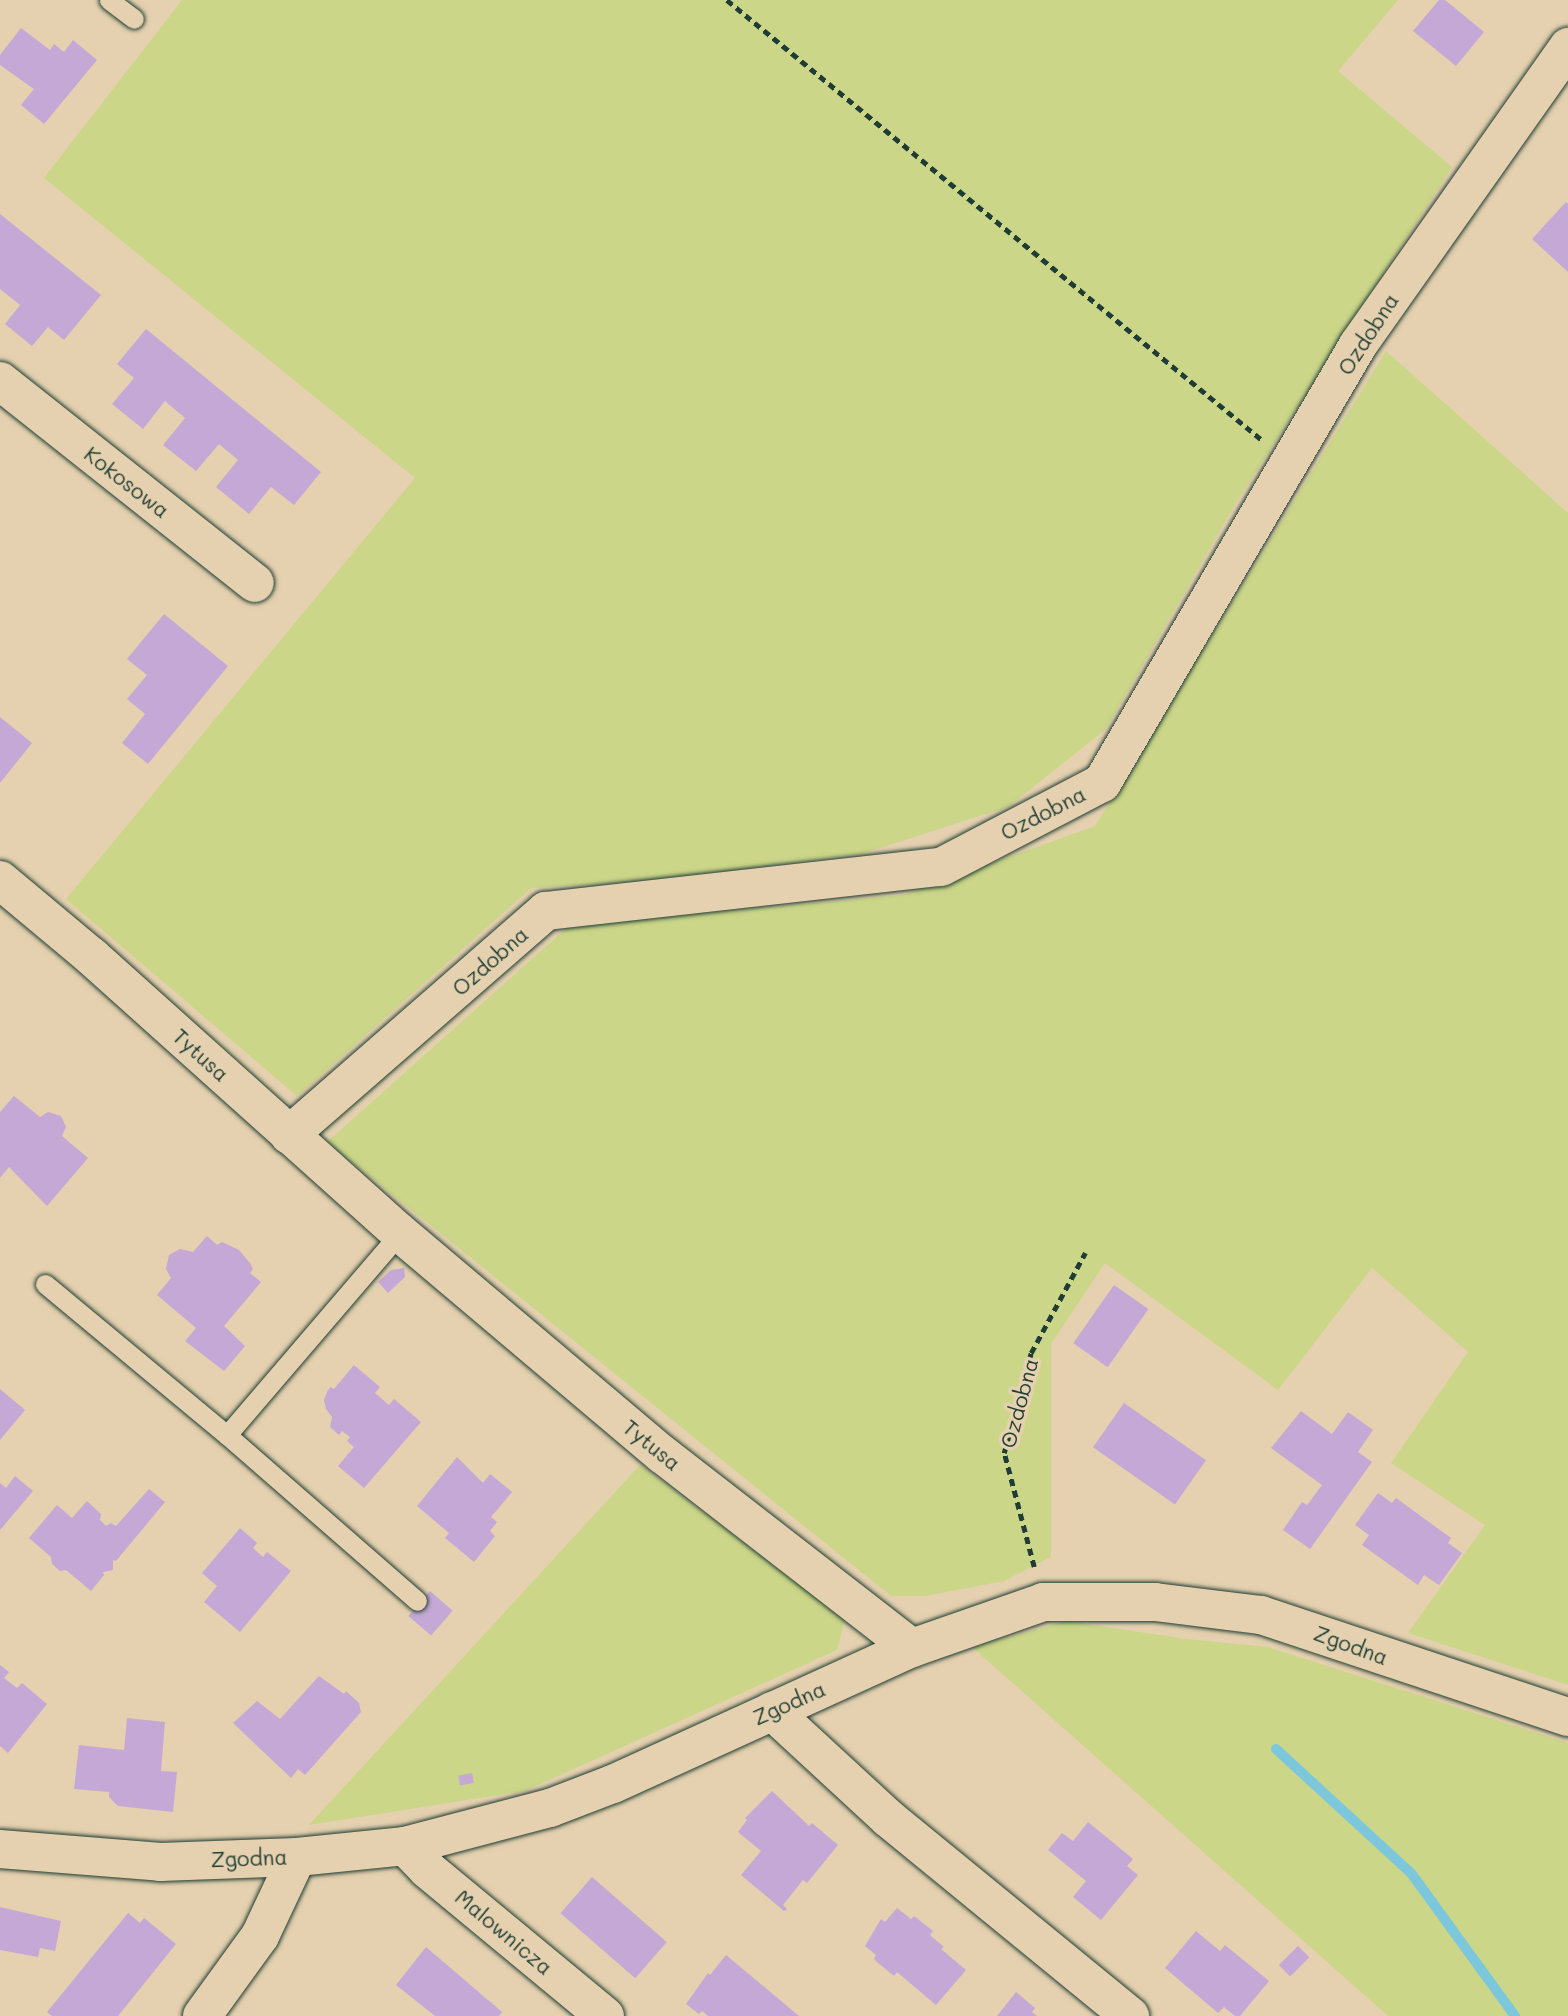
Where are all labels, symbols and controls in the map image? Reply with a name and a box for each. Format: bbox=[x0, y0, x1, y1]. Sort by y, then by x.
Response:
street label: Ozdobna bbox=[1332, 288, 1404, 380]
street label: Kokosowa bbox=[80, 441, 174, 523]
street label: Ozdobna bbox=[996, 781, 1090, 845]
street label: Ozdobna bbox=[447, 921, 533, 1001]
street label: Tytusa bbox=[168, 1023, 234, 1087]
street label: Ozdobna bbox=[995, 1355, 1043, 1451]
street label: Tytusa bbox=[618, 1414, 686, 1476]
street label: Zgodna bbox=[1311, 1620, 1391, 1670]
street label: Zgodna bbox=[749, 1676, 829, 1730]
street label: Zgodna bbox=[210, 1844, 288, 1872]
street label: Malownicza bbox=[450, 1884, 558, 1980]

